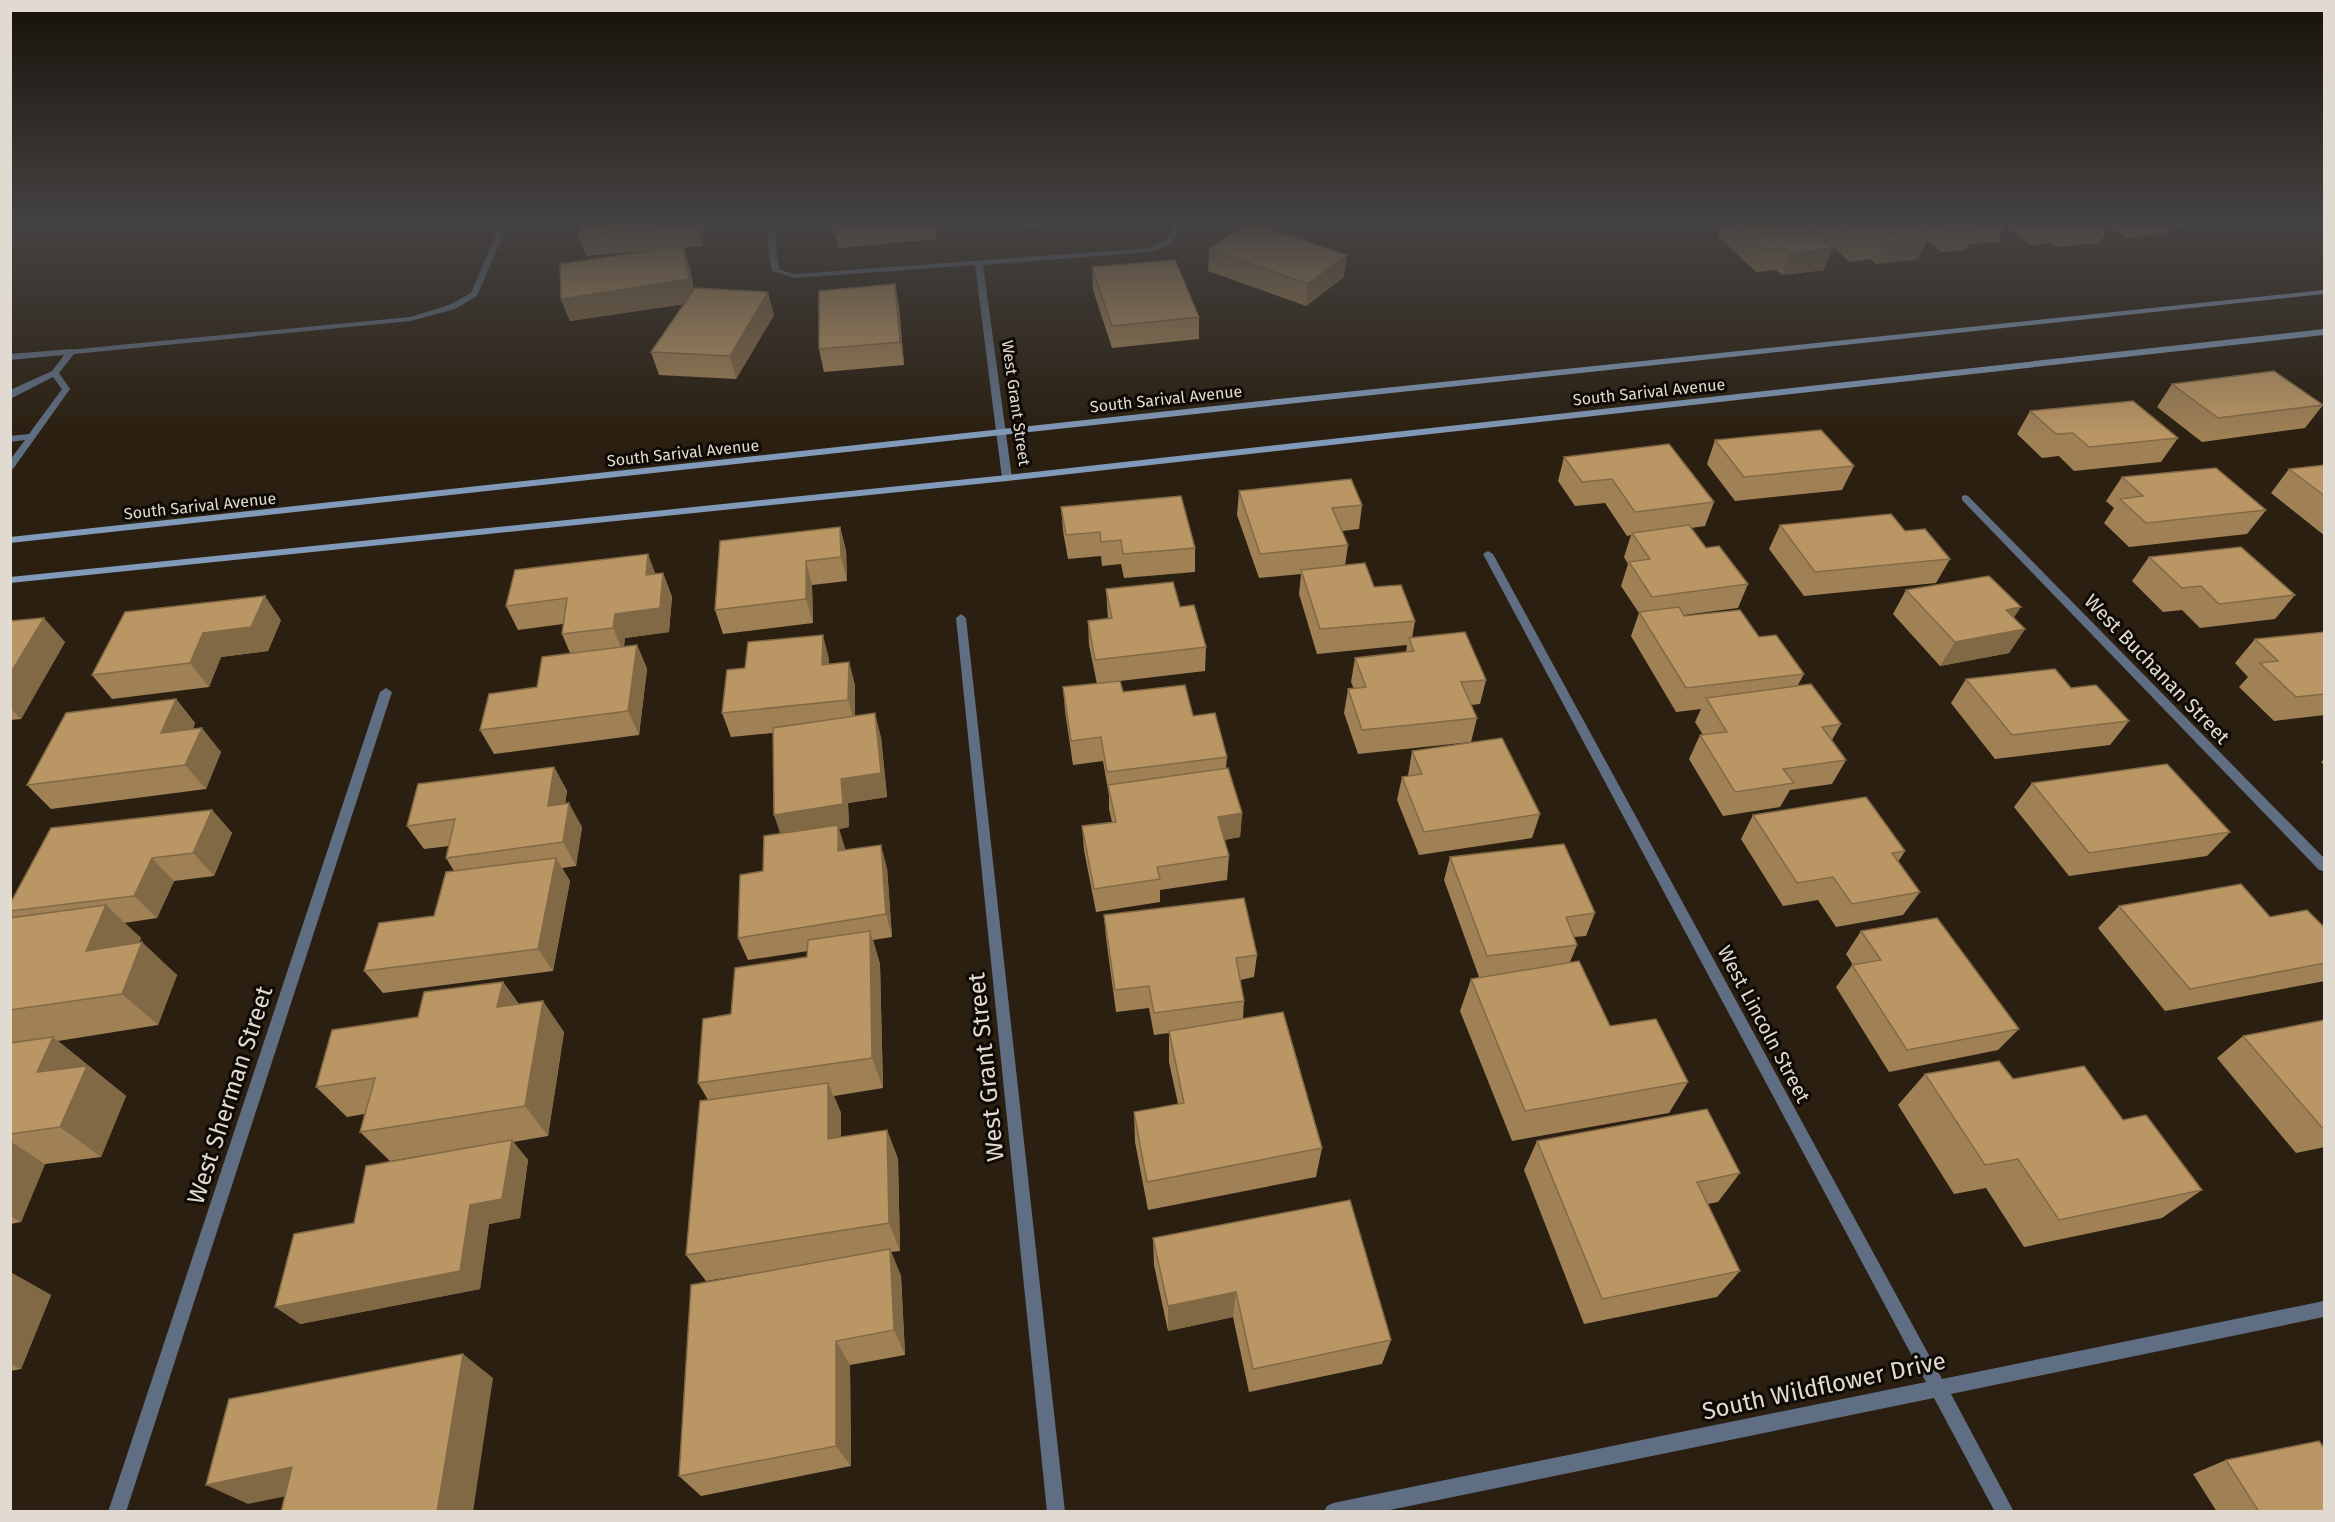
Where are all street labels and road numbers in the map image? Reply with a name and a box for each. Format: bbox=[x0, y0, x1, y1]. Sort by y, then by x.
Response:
street label: West Grant Street bbox=[998, 339, 1034, 467]
street label: South Sarival Avenue bbox=[1572, 375, 1726, 409]
street label: South Sarival Avenue bbox=[1089, 382, 1243, 416]
street label: South Sarival Avenue bbox=[606, 436, 760, 470]
street label: South Sarival Avenue bbox=[123, 489, 277, 523]
street label: West Buchanan Street bbox=[2079, 589, 2235, 749]
street label: West Lincoln Street bbox=[1712, 941, 1816, 1107]
street label: West Grant Street bbox=[962, 971, 1010, 1163]
street label: West Sherman Street bbox=[182, 982, 279, 1208]
street label: South Wildflower Drive bbox=[1700, 1346, 1948, 1426]

